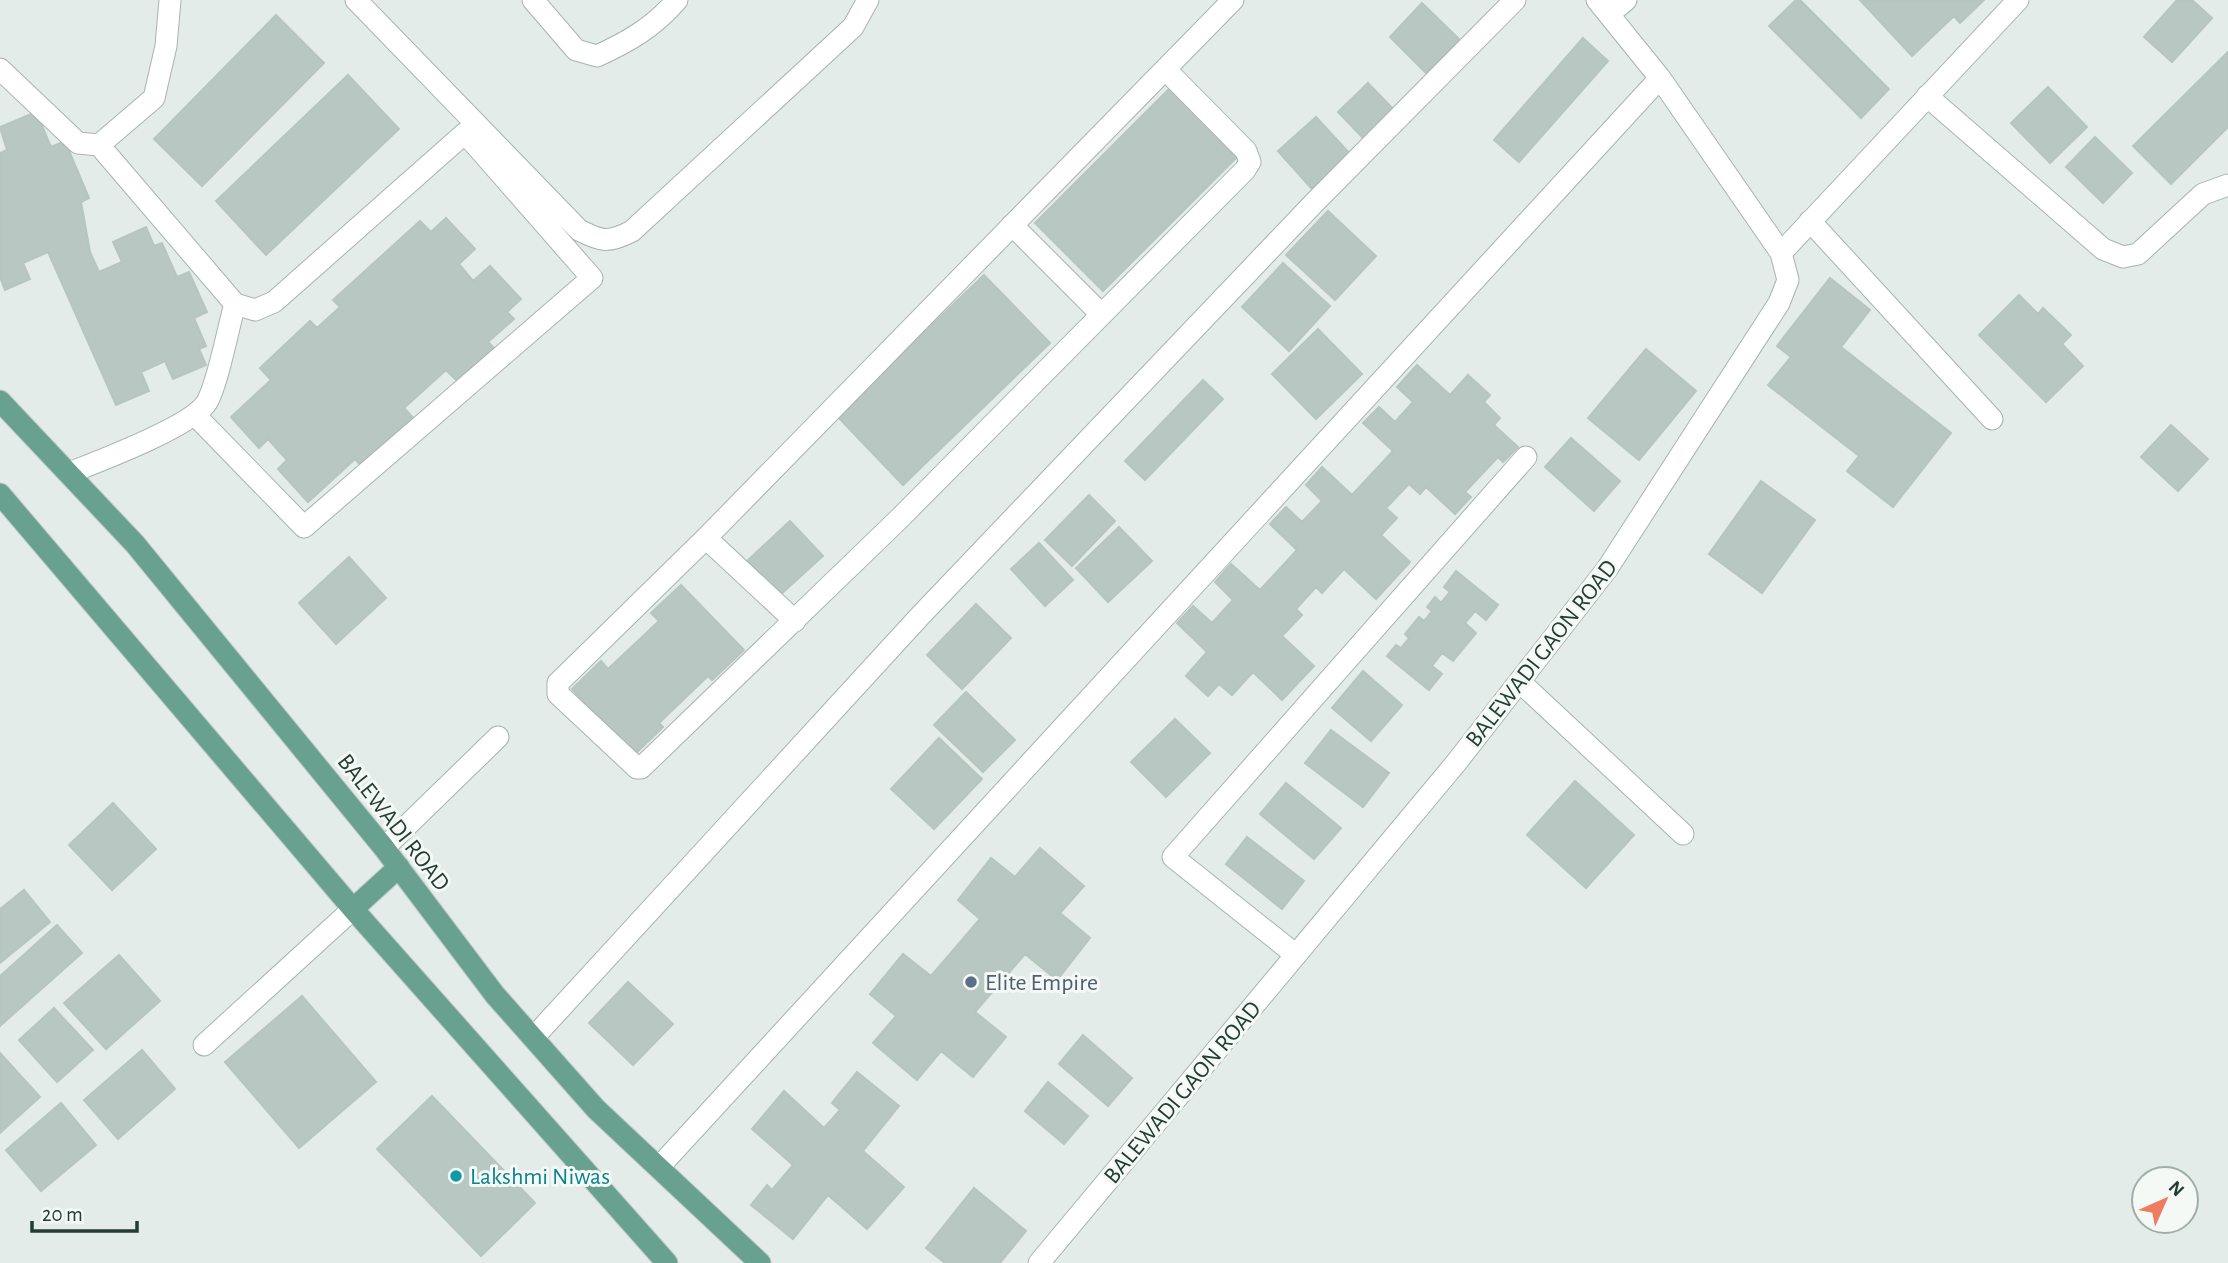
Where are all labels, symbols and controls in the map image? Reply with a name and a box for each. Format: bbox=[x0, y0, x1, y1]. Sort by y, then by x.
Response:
street label: BALEWADI GAON ROAD bbox=[1462, 556, 1622, 752]
street label: BALEWADI ROAD bbox=[333, 750, 454, 896]
place label: Elite Empire bbox=[985, 971, 1098, 995]
marker: Elite Empire bbox=[963, 974, 979, 990]
street label: BALEWADI GAON ROAD bbox=[1100, 997, 1266, 1188]
place label: Lakshmi Niwas bbox=[470, 1165, 610, 1189]
north arrow bbox=[2130, 1165, 2200, 1235]
marker: Lakshmi Niwas bbox=[448, 1168, 464, 1184]
text: N bbox=[2165, 1178, 2187, 1200]
scale bar bbox=[32, 1190, 136, 1234]
text: 20 m bbox=[42, 1204, 83, 1225]

